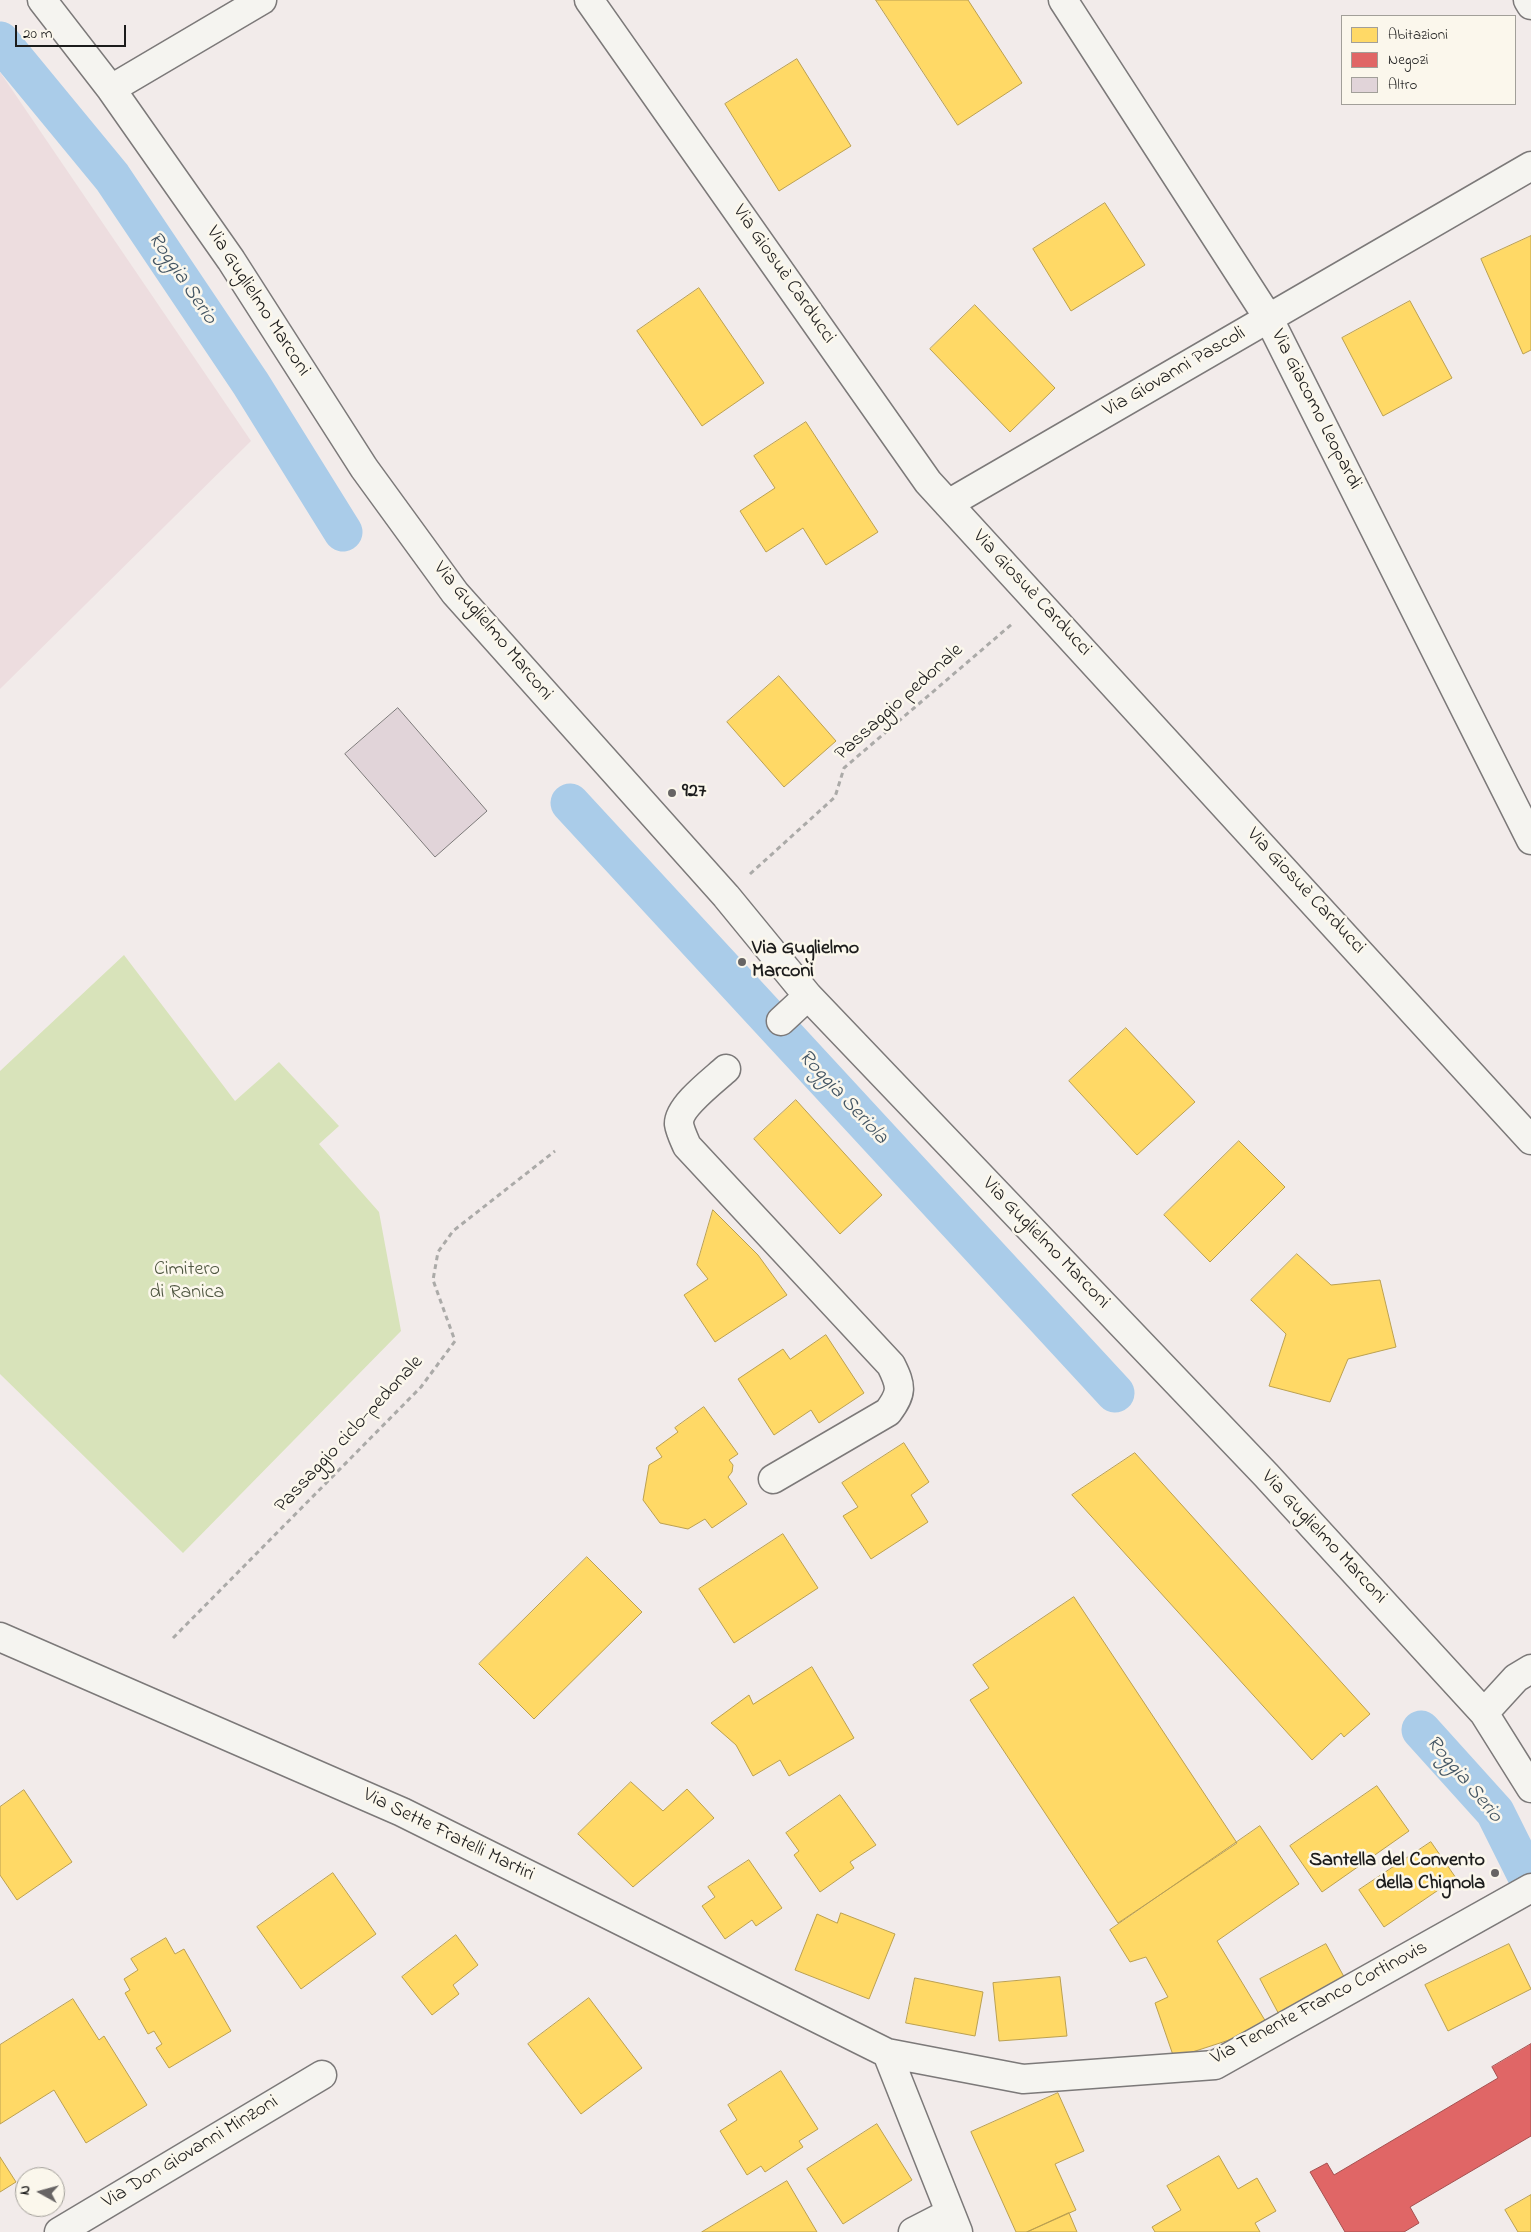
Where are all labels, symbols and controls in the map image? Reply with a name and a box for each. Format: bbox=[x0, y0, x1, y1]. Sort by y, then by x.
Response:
scale bar bbox=[18, 15, 129, 47]
legend bbox=[1341, 15, 1516, 105]
text: 20 m bbox=[23, 23, 52, 45]
text: Abitazioni bbox=[1388, 24, 1448, 46]
text: Negozi bbox=[1388, 49, 1428, 71]
text: Altro bbox=[1388, 74, 1417, 96]
street label: Via Giosuè Carducci bbox=[726, 201, 840, 349]
street label: Via Guglielmo Marconi bbox=[200, 223, 314, 381]
water label: Roggia Serio bbox=[141, 228, 221, 330]
street label: Via Giovanni Pascoli bbox=[1100, 323, 1250, 423]
street label: Via Giacomo Leopardi bbox=[1264, 326, 1366, 494]
street label: Via Giosuè Carducci bbox=[966, 526, 1096, 662]
street label: Via Guglielmo Marconi bbox=[427, 558, 557, 706]
street label: Passaggio pedonale bbox=[831, 639, 969, 767]
place label: 927 bbox=[682, 781, 706, 805]
marker: 927 bbox=[666, 787, 678, 799]
street label: Via Giosuè Carducci bbox=[1240, 824, 1370, 960]
place label: Via Guglielmo Marconi bbox=[752, 938, 859, 985]
marker: Via Guglielmo Marconi bbox=[736, 956, 748, 968]
water label: Roggia Seriola bbox=[792, 1045, 892, 1151]
street label: Via Guglielmo Marconi bbox=[976, 1173, 1114, 1315]
park label: Cimitero di Ranica bbox=[150, 1259, 224, 1306]
street label: Passaggio ciclo-pedonale bbox=[271, 1351, 429, 1519]
street label: Via Guglielmo Marconi bbox=[1255, 1466, 1391, 1610]
water label: Roggia Serio bbox=[1419, 1731, 1507, 1829]
street label: Via Sette Fratelli Martiri bbox=[358, 1784, 538, 1888]
place label: Santella del Convento della Chignola bbox=[1309, 1850, 1485, 1897]
marker: Santella del Convento della Chignola bbox=[1489, 1867, 1501, 1879]
street label: Via Tenente Franco Cortinovis bbox=[1208, 1937, 1432, 2071]
street label: Via Don Giovanni Minzoni bbox=[99, 2091, 283, 2215]
north arrow bbox=[15, 2167, 65, 2217]
text: N bbox=[15, 2184, 37, 2196]

